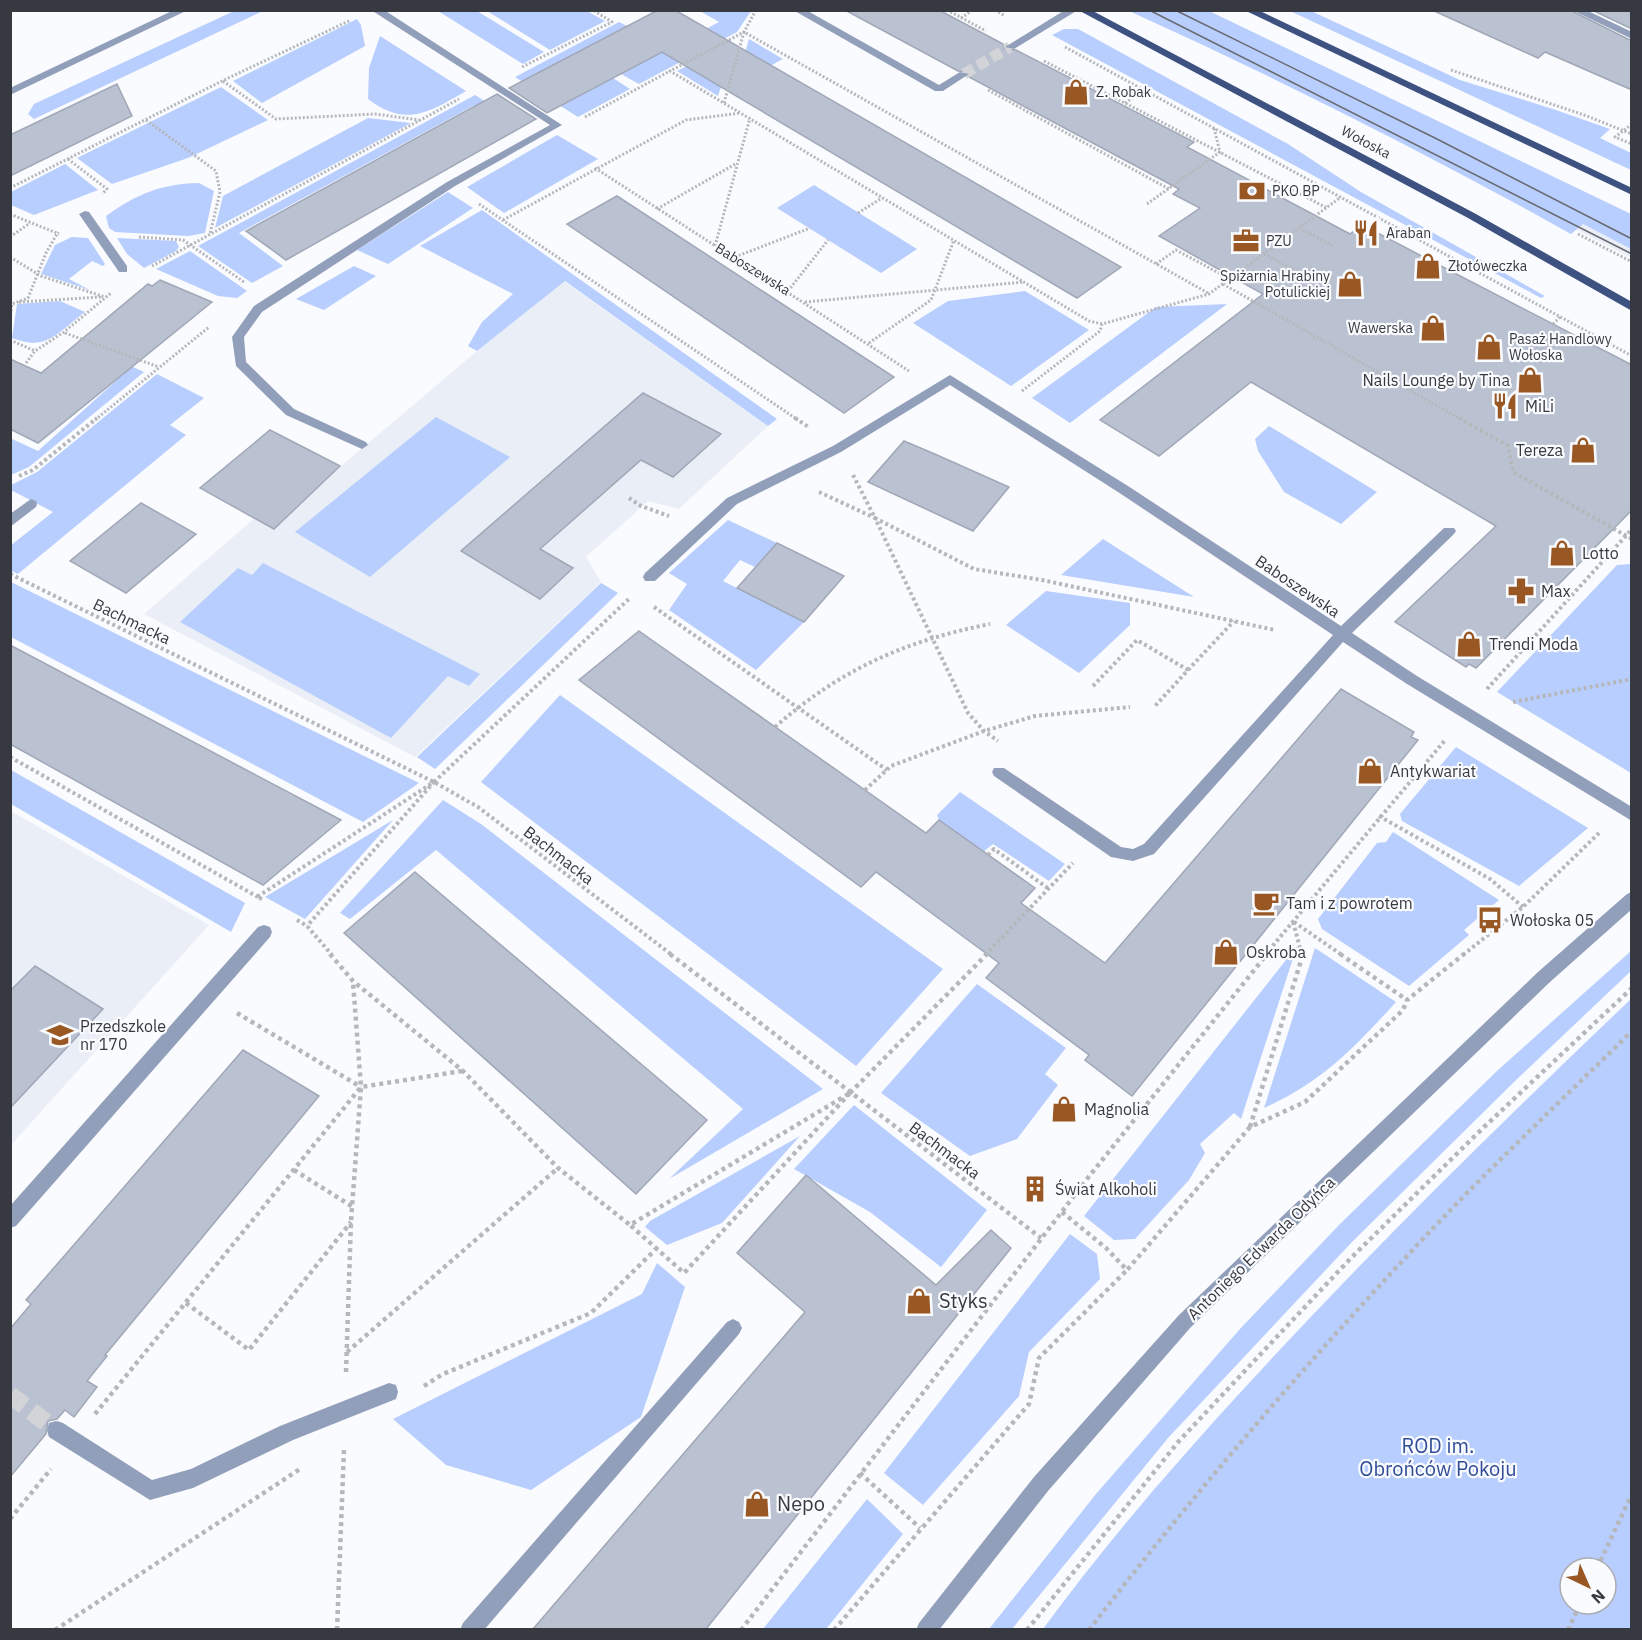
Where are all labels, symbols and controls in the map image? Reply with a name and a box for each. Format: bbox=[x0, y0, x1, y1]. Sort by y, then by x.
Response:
shop icon: Z. Robak bbox=[1061, 77, 1091, 107]
place label: Z. Robak bbox=[1096, 83, 1152, 101]
street label: Wołoska bbox=[1338, 122, 1394, 163]
bank icon: PKO BP bbox=[1237, 176, 1267, 206]
place label: PKO BP bbox=[1272, 182, 1320, 200]
restaurant icon: Araban bbox=[1351, 218, 1381, 248]
place label: Araban bbox=[1386, 224, 1431, 242]
office icon: PZU bbox=[1231, 226, 1261, 256]
place label: PZU bbox=[1266, 232, 1292, 250]
street label: Baboszewska bbox=[712, 239, 794, 300]
shop icon: Złotóweczka bbox=[1413, 251, 1443, 281]
place label: Złotóweczka bbox=[1448, 257, 1528, 275]
place label: Spiżarnia Hrabiny Potulickiej bbox=[1220, 267, 1330, 301]
shop icon: Spiżarnia Hrabiny Potulickiej bbox=[1335, 269, 1365, 299]
shop icon: Wawerska bbox=[1418, 313, 1448, 343]
place label: Wawerska bbox=[1348, 319, 1414, 337]
place label: Pasaż Handlowy Wołoska bbox=[1509, 330, 1612, 364]
shop icon: Pasaż Handlowy Wołoska bbox=[1474, 332, 1504, 362]
shop icon: Nails Lounge by Tina bbox=[1515, 365, 1545, 395]
place label: Nails Lounge by Tina bbox=[1363, 370, 1510, 390]
restaurant icon: MiLi bbox=[1490, 391, 1520, 421]
place label: MiLi bbox=[1525, 396, 1554, 416]
shop icon: Tereza bbox=[1568, 435, 1598, 465]
place label: Tereza bbox=[1516, 440, 1563, 460]
shop icon: Lotto bbox=[1547, 538, 1577, 568]
place label: Lotto bbox=[1582, 543, 1619, 563]
street label: Baboszewska bbox=[1252, 550, 1344, 622]
pharmacy icon: Max bbox=[1506, 576, 1536, 606]
place label: Max bbox=[1541, 581, 1571, 601]
street label: Bachmacka bbox=[90, 594, 174, 649]
shop icon: Trendi Moda bbox=[1454, 629, 1484, 659]
place label: Trendi Moda bbox=[1489, 634, 1578, 654]
shop icon: Antykwariat bbox=[1355, 756, 1385, 786]
place label: Antykwariat bbox=[1390, 761, 1476, 781]
street label: Bachmacka bbox=[520, 821, 598, 889]
cafe icon: Tam i z powrotem bbox=[1251, 888, 1281, 918]
place label: Tam i z powrotem bbox=[1286, 893, 1413, 913]
bus stop icon: Wołoska 05 bbox=[1475, 905, 1505, 935]
place label: Wołoska 05 bbox=[1510, 910, 1594, 930]
shop icon: Oskroba bbox=[1211, 937, 1241, 967]
place label: Oskroba bbox=[1246, 942, 1307, 962]
place label: Przedszkole nr 170 bbox=[80, 1016, 166, 1054]
school or university icon: Przedszkole nr 170 bbox=[45, 1020, 75, 1050]
shop icon: Magnolia bbox=[1049, 1094, 1079, 1124]
place label: Magnolia bbox=[1084, 1099, 1149, 1119]
street label: Bachmacka bbox=[906, 1117, 985, 1183]
street label: Antoniego Edwarda Odyńca bbox=[1183, 1172, 1339, 1324]
building icon: Świat Alkoholi bbox=[1020, 1174, 1050, 1204]
place label: Świat Alkoholi bbox=[1055, 1178, 1157, 1199]
shop icon: Styks bbox=[904, 1286, 934, 1316]
place label: Styks bbox=[939, 1287, 988, 1314]
park label: ROD im. Obrońców Pokoju bbox=[1359, 1432, 1517, 1482]
shop icon: Nepo bbox=[742, 1489, 772, 1519]
place label: Nepo bbox=[777, 1490, 825, 1517]
north arrow bbox=[1558, 1556, 1618, 1616]
text: N bbox=[1587, 1586, 1610, 1608]

